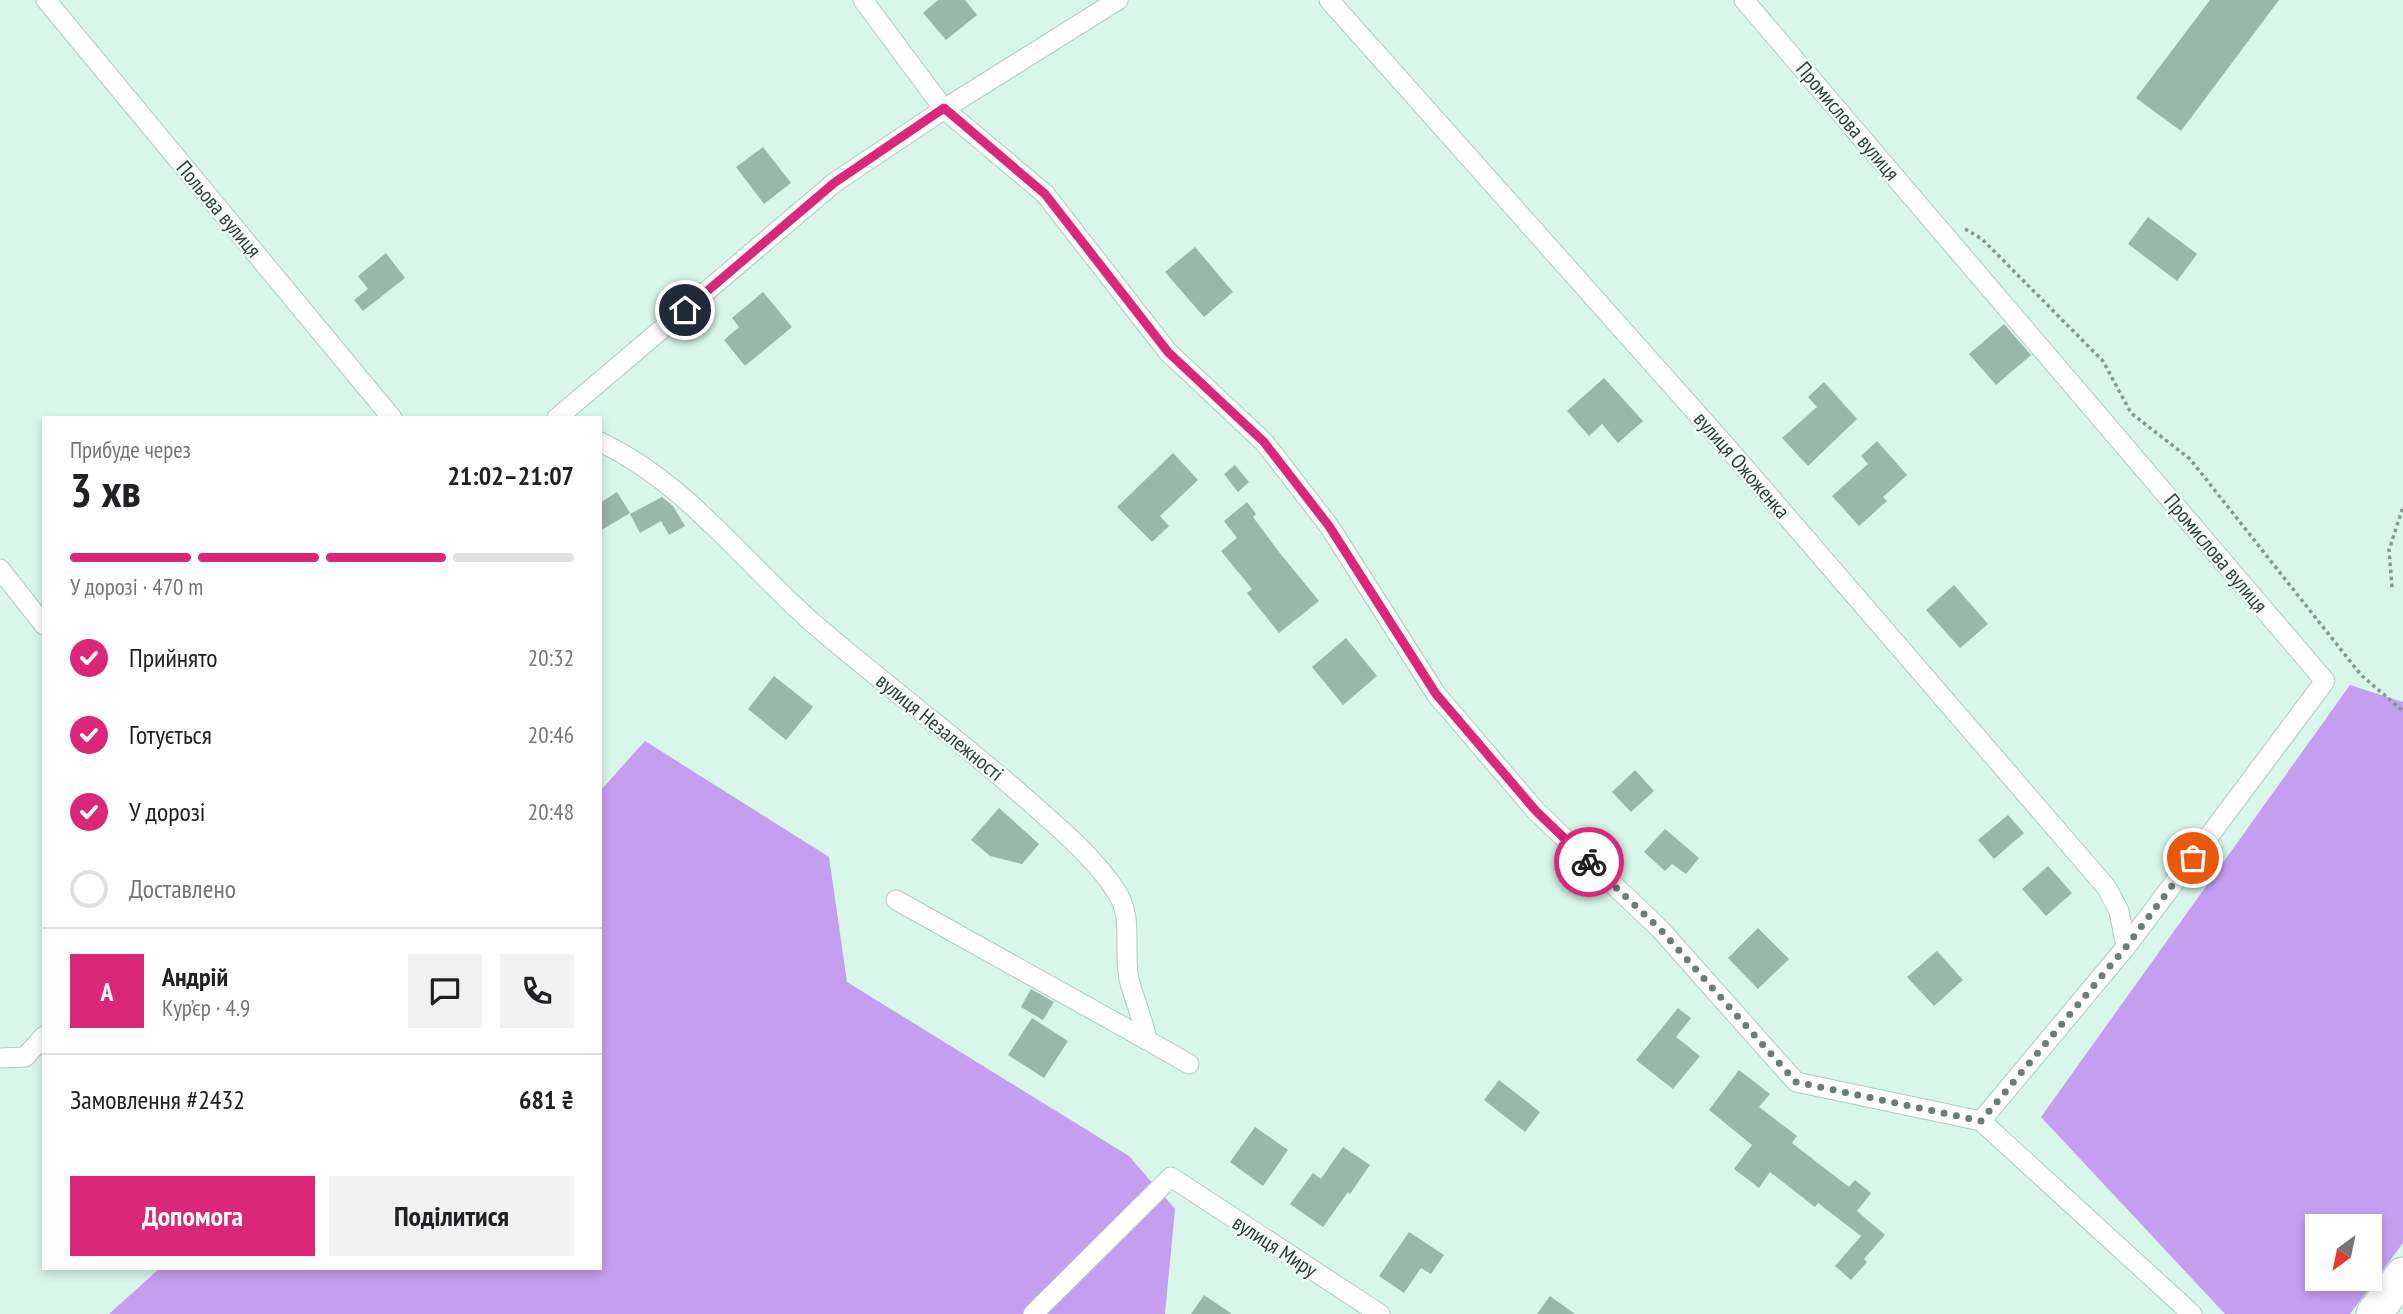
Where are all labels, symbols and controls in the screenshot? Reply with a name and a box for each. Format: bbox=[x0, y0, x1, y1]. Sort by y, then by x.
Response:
street label: Промислова вулиця bbox=[1790, 56, 1906, 186]
street label: Польова вулиця bbox=[171, 155, 267, 263]
pin bbox=[655, 280, 715, 340]
icon: home bbox=[666, 291, 704, 329]
street label: вулиця Ожоженка bbox=[1688, 406, 1796, 524]
text: Прибуде через bbox=[70, 435, 191, 464]
text: 21:02–21:07 bbox=[447, 459, 574, 492]
text: 3 хв bbox=[70, 460, 141, 520]
street label: Промислова вулиця bbox=[2158, 488, 2274, 618]
text: У дорозі · 470 m bbox=[70, 572, 203, 601]
icon: check bbox=[70, 639, 108, 677]
text: Прийнято bbox=[129, 641, 217, 674]
text: 20:32 bbox=[528, 643, 574, 672]
street label: вулиця Незалежності bbox=[871, 667, 1009, 787]
icon: check bbox=[70, 716, 108, 754]
text: Готується bbox=[129, 718, 212, 751]
text: 20:46 bbox=[528, 720, 574, 749]
icon: check bbox=[70, 793, 108, 831]
text: У дорозі bbox=[129, 795, 206, 828]
text: 20:48 bbox=[528, 797, 574, 826]
courier bbox=[1554, 827, 1624, 897]
pin bbox=[2163, 828, 2223, 888]
icon: bag bbox=[2174, 839, 2212, 877]
icon: bike bbox=[1570, 843, 1608, 881]
text: Доставлено bbox=[129, 872, 236, 905]
button: chat bbox=[408, 954, 482, 1028]
button: phone bbox=[500, 954, 574, 1028]
text: Андрій bbox=[162, 960, 228, 993]
text: А bbox=[100, 975, 114, 1008]
text: Кур’єр · 4.9 bbox=[162, 993, 250, 1022]
text: Замовлення #2432 bbox=[70, 1083, 245, 1116]
text: 681 ₴ bbox=[519, 1083, 574, 1116]
button: Допомога bbox=[70, 1176, 315, 1256]
button: Поділитися bbox=[329, 1176, 574, 1256]
street label: вулиця Миру bbox=[1228, 1209, 1322, 1283]
north arrow bbox=[2305, 1214, 2382, 1292]
map controls bbox=[2305, 1214, 2382, 1291]

